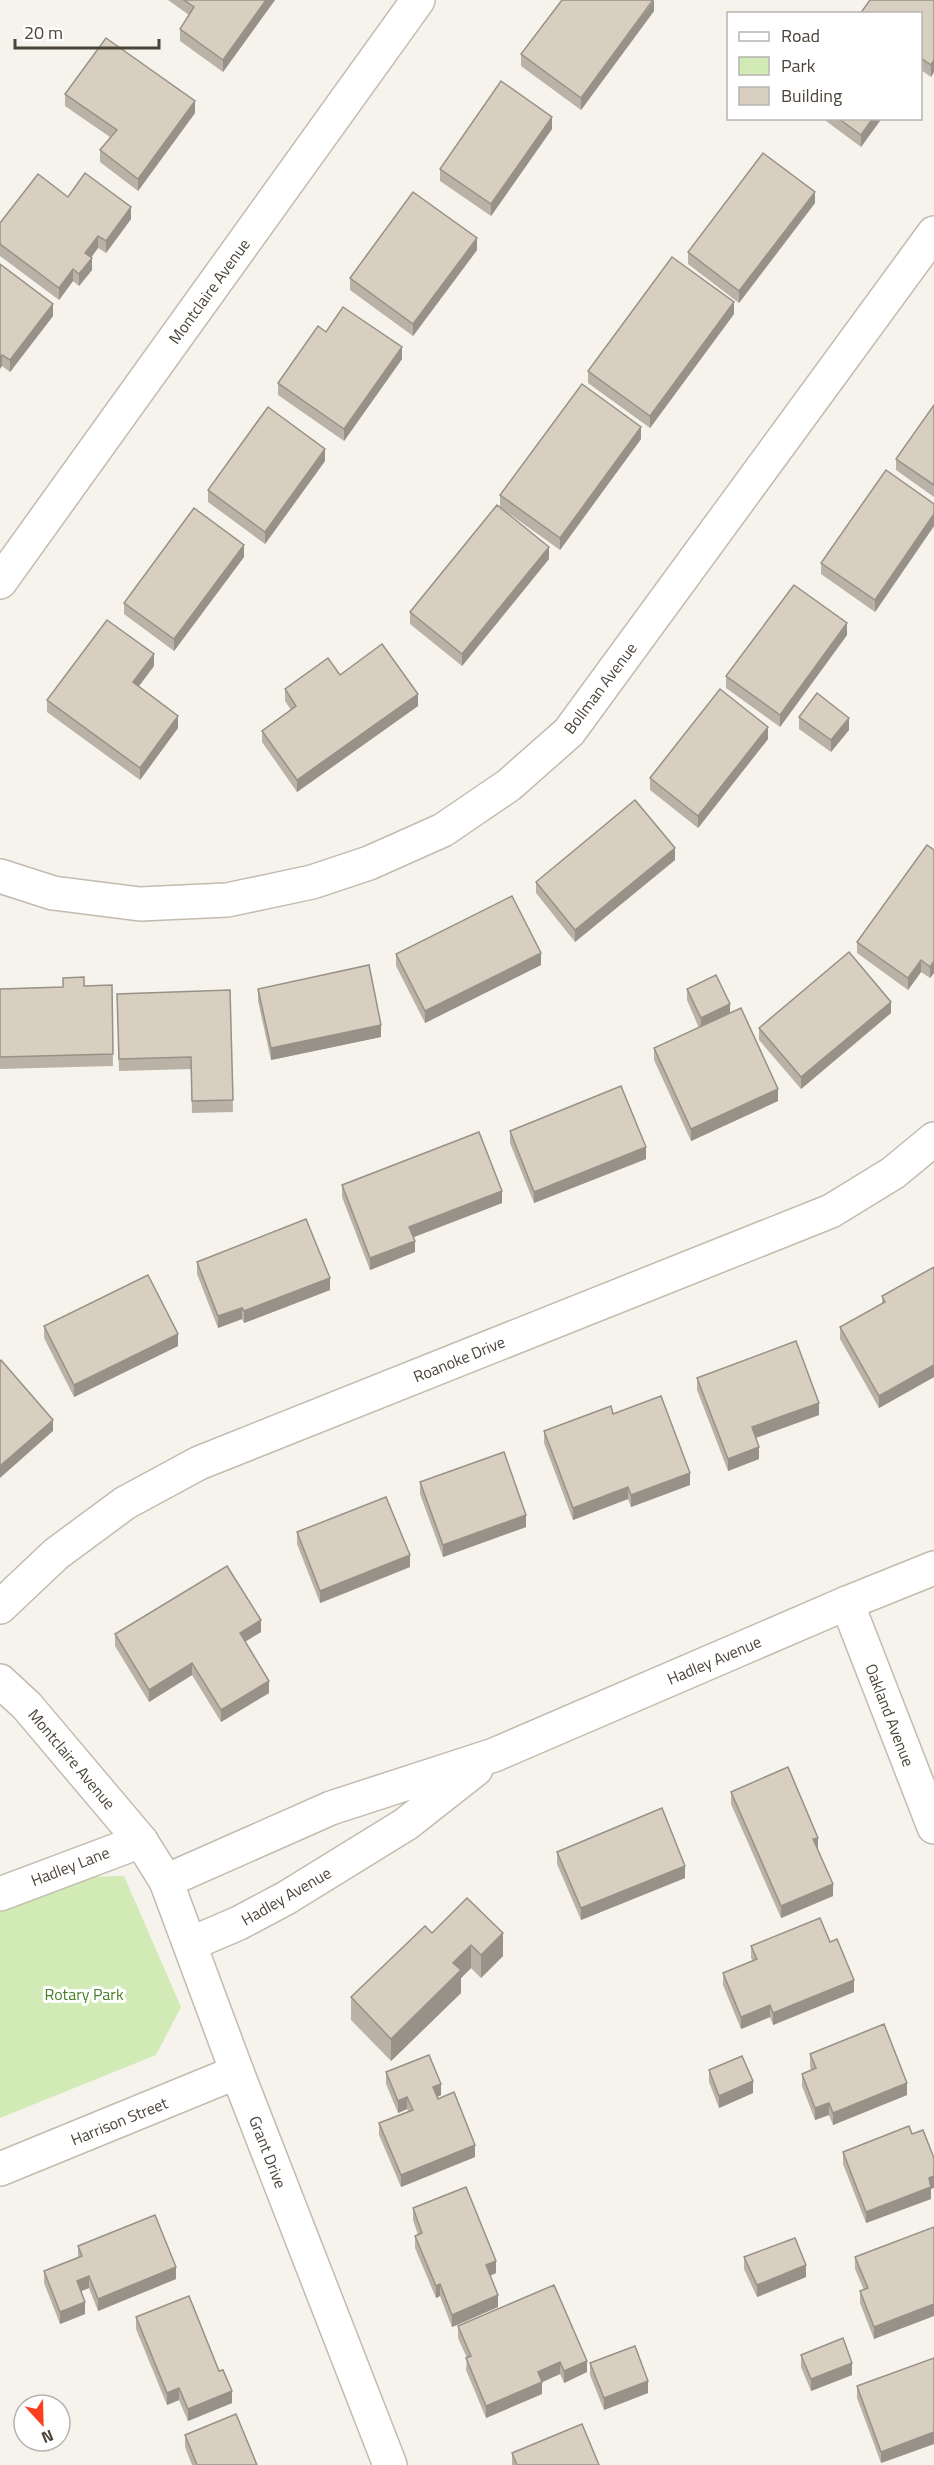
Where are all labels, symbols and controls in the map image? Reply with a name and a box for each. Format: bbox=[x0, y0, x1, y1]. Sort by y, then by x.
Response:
scale bar bbox=[15, 12, 159, 50]
legend bbox=[727, 12, 922, 120]
text: 20 m bbox=[24, 19, 63, 46]
text: Road bbox=[781, 22, 820, 49]
text: Park bbox=[781, 52, 816, 79]
text: Building bbox=[781, 82, 842, 109]
street label: Montclaire Avenue bbox=[163, 233, 255, 349]
street label: Bollman Avenue bbox=[558, 637, 642, 739]
street label: Roanoke Drive bbox=[409, 1330, 509, 1388]
street label: Hadley Avenue bbox=[663, 1629, 765, 1691]
street label: Oakland Avenue bbox=[859, 1660, 921, 1770]
street label: Montclaire Avenue bbox=[23, 1703, 121, 1815]
street label: Hadley Lane bbox=[27, 1840, 113, 1892]
street label: Hadley Avenue bbox=[237, 1861, 335, 1931]
park label: Rotary Park bbox=[44, 1982, 124, 2006]
street label: Harrison Street bbox=[67, 2091, 171, 2151]
street label: Grant Drive bbox=[243, 2112, 293, 2192]
north arrow bbox=[12, 2393, 72, 2453]
text: N bbox=[38, 2424, 57, 2450]

